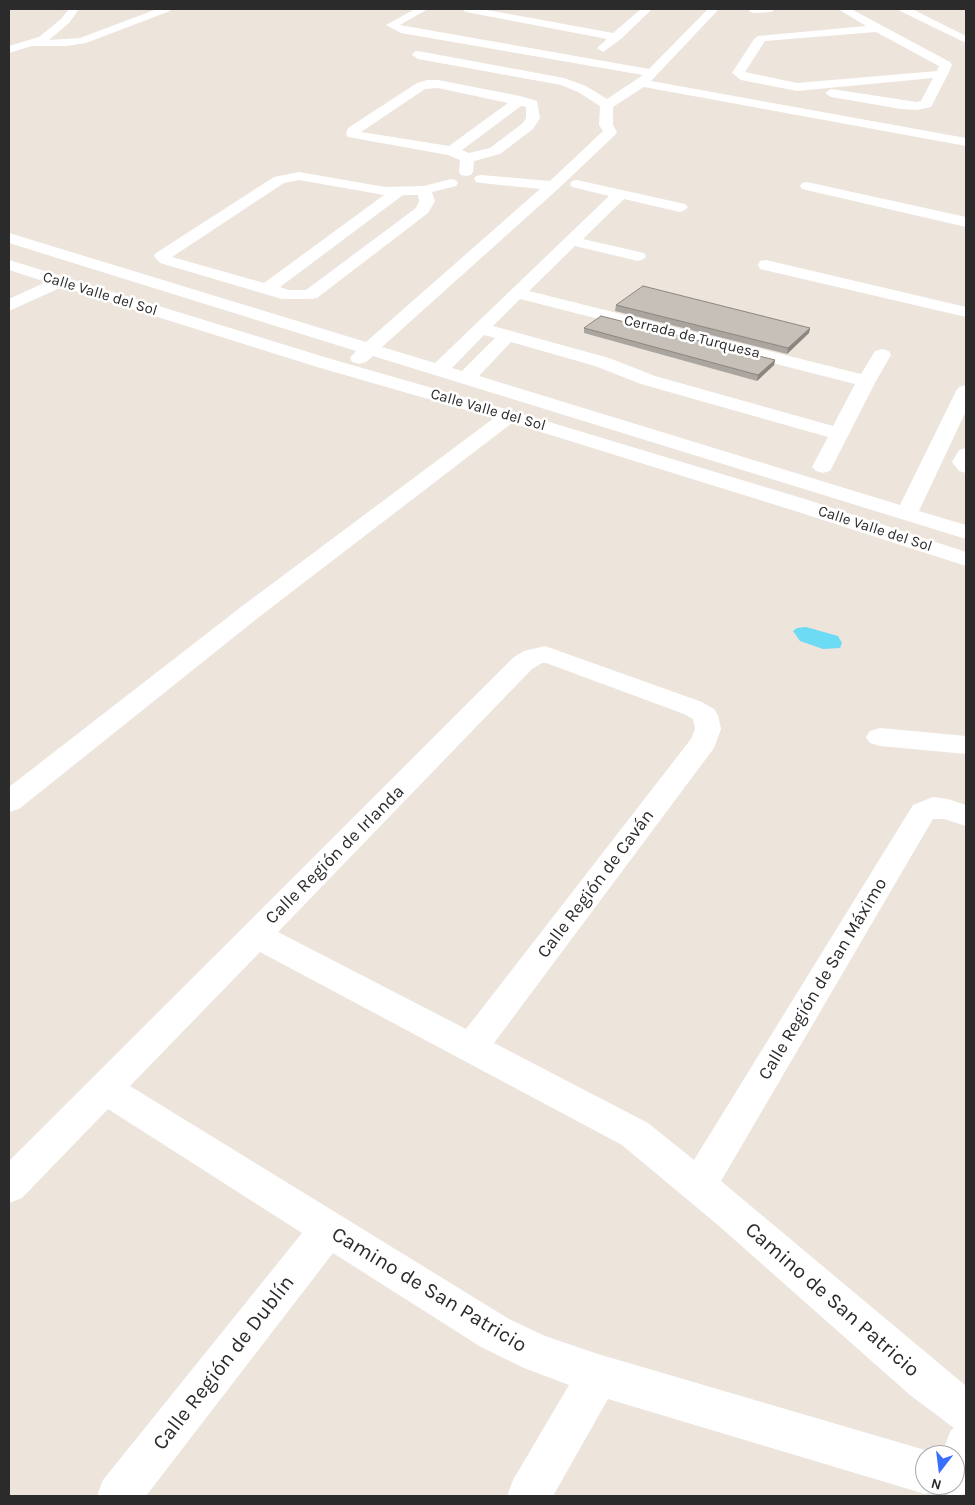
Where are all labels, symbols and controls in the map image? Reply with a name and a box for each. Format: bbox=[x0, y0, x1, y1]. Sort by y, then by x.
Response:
street label: Calle Valle del Sol bbox=[41, 268, 159, 320]
street label: Cerrada de Turquesa bbox=[622, 311, 762, 363]
street label: Calle Valle del Sol bbox=[428, 385, 548, 435]
street label: Calle Valle del Sol bbox=[816, 502, 934, 556]
street label: Calle Región de Irlanda bbox=[261, 781, 409, 929]
street label: Calle Región de Caván bbox=[533, 806, 659, 962]
street label: Calle Región de San Máximo bbox=[754, 874, 892, 1084]
street label: Camino de San Patricio bbox=[740, 1217, 924, 1383]
street label: Camino de San Patricio bbox=[327, 1222, 531, 1358]
street label: Calle Región de Dublín bbox=[148, 1271, 300, 1455]
north arrow bbox=[915, 1445, 965, 1495]
text: N bbox=[929, 1474, 943, 1494]

